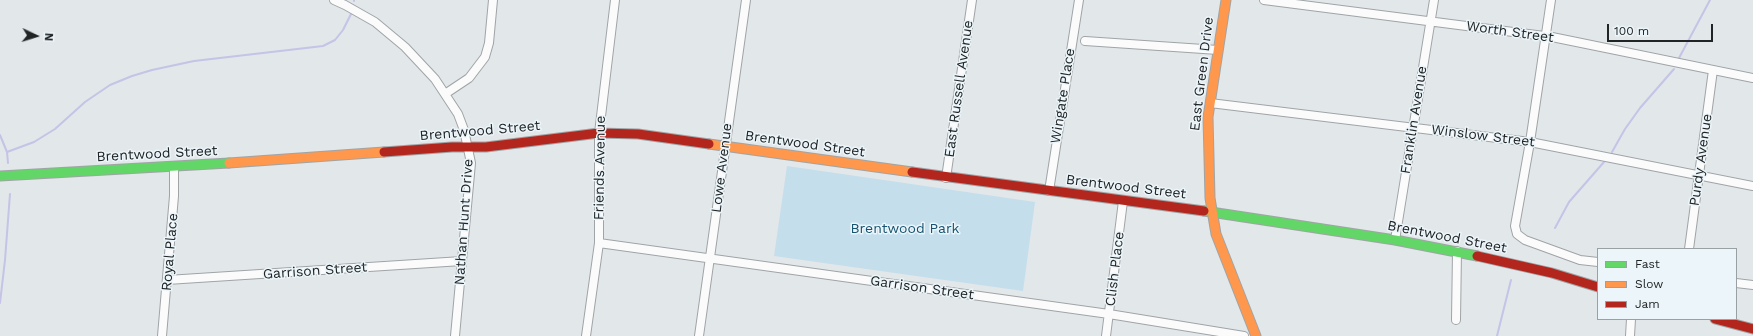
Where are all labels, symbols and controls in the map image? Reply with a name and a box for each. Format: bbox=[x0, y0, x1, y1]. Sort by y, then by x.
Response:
north arrow bbox=[16, 16, 56, 56]
street label: East Green Drive bbox=[1187, 16, 1217, 132]
scale bar bbox=[1609, 16, 1715, 42]
street label: Worth Street bbox=[1465, 18, 1555, 46]
street label: East Russell Avenue bbox=[941, 19, 977, 159]
text: 100 m bbox=[1614, 24, 1649, 38]
text: N bbox=[42, 32, 55, 41]
street label: Wingate Place bbox=[1047, 47, 1079, 145]
street label: Franklin Avenue bbox=[1397, 65, 1431, 175]
street label: Purdy Avenue bbox=[1686, 113, 1716, 207]
street label: Friends Avenue bbox=[591, 116, 609, 220]
street label: Brentwood Street bbox=[419, 117, 541, 145]
street label: Winslow Street bbox=[1430, 121, 1536, 151]
street label: Lowe Avenue bbox=[708, 122, 736, 214]
street label: Brentwood Street bbox=[744, 127, 866, 161]
street label: Brentwood Street bbox=[96, 142, 218, 166]
street label: Nathan Hunt Drive bbox=[451, 158, 477, 286]
street label: Brentwood Street bbox=[1065, 171, 1187, 203]
street label: Royal Place bbox=[158, 212, 182, 292]
street label: Brentwood Street bbox=[1386, 217, 1508, 257]
park label: Brentwood Park bbox=[850, 221, 960, 237]
street label: Clish Place bbox=[1102, 231, 1128, 307]
legend bbox=[1597, 248, 1737, 320]
text: Fast bbox=[1635, 257, 1660, 271]
street label: Garrison Street bbox=[262, 259, 368, 283]
street label: Garrison Street bbox=[869, 272, 975, 304]
text: Slow bbox=[1635, 277, 1663, 291]
text: Jam bbox=[1635, 297, 1660, 311]

